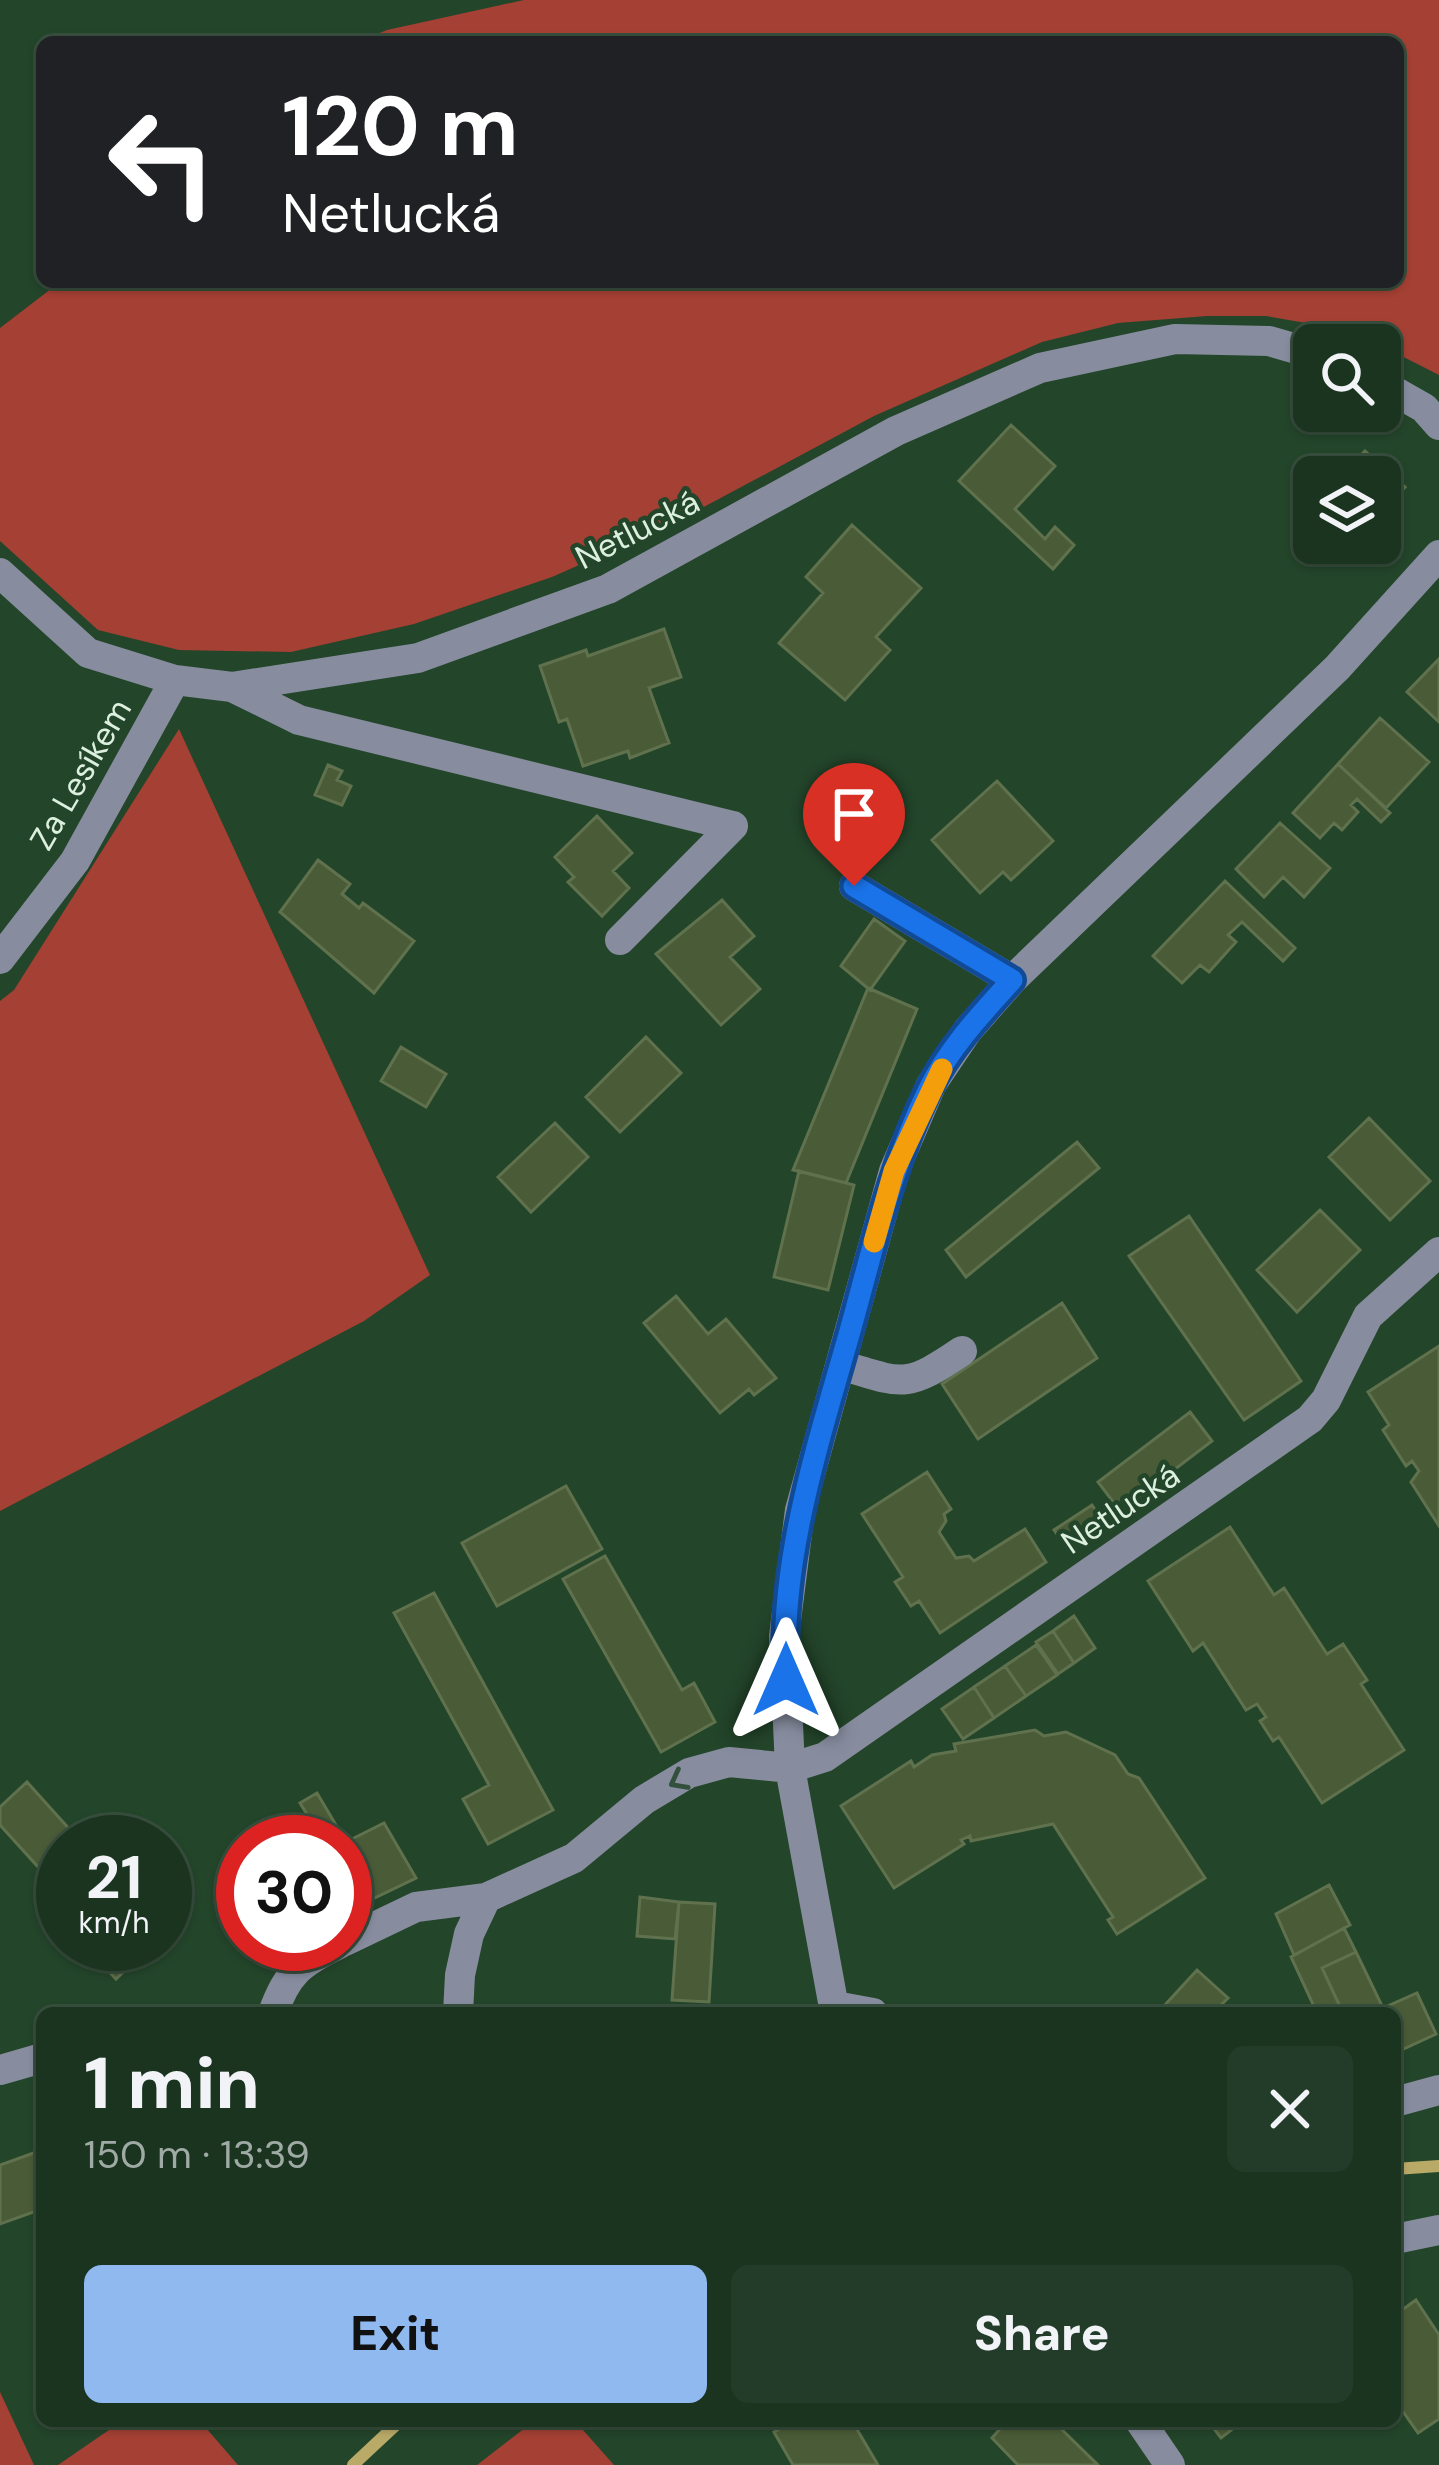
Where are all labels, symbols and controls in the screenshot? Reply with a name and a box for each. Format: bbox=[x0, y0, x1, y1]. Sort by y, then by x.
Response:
text: 120 m bbox=[282, 72, 519, 181]
icon: left bbox=[84, 84, 240, 240]
text: Netlucká bbox=[282, 178, 500, 249]
map controls bbox=[1293, 324, 1401, 564]
button: search bbox=[1293, 324, 1401, 432]
button: layers bbox=[1293, 456, 1401, 564]
street label: Netlucká bbox=[568, 480, 706, 579]
street label: Za Lesíkem bbox=[20, 691, 141, 858]
pin bbox=[803, 763, 905, 886]
icon: arrive bbox=[821, 781, 887, 847]
street label: Netlucká bbox=[1053, 1453, 1188, 1564]
position arrow bbox=[723, 1617, 849, 1743]
one-way arrow bbox=[669, 1767, 690, 1790]
speed limit sign: 30 bbox=[216, 1815, 372, 1971]
text: 21 bbox=[86, 1838, 142, 1917]
text: km/h bbox=[79, 1903, 149, 1942]
text: 1 min bbox=[84, 2037, 260, 2130]
button: close bbox=[1227, 2046, 1353, 2172]
text: 150 m · 13:39 bbox=[84, 2129, 310, 2180]
button: Exit bbox=[84, 2265, 707, 2403]
button: Share bbox=[731, 2265, 1353, 2403]

